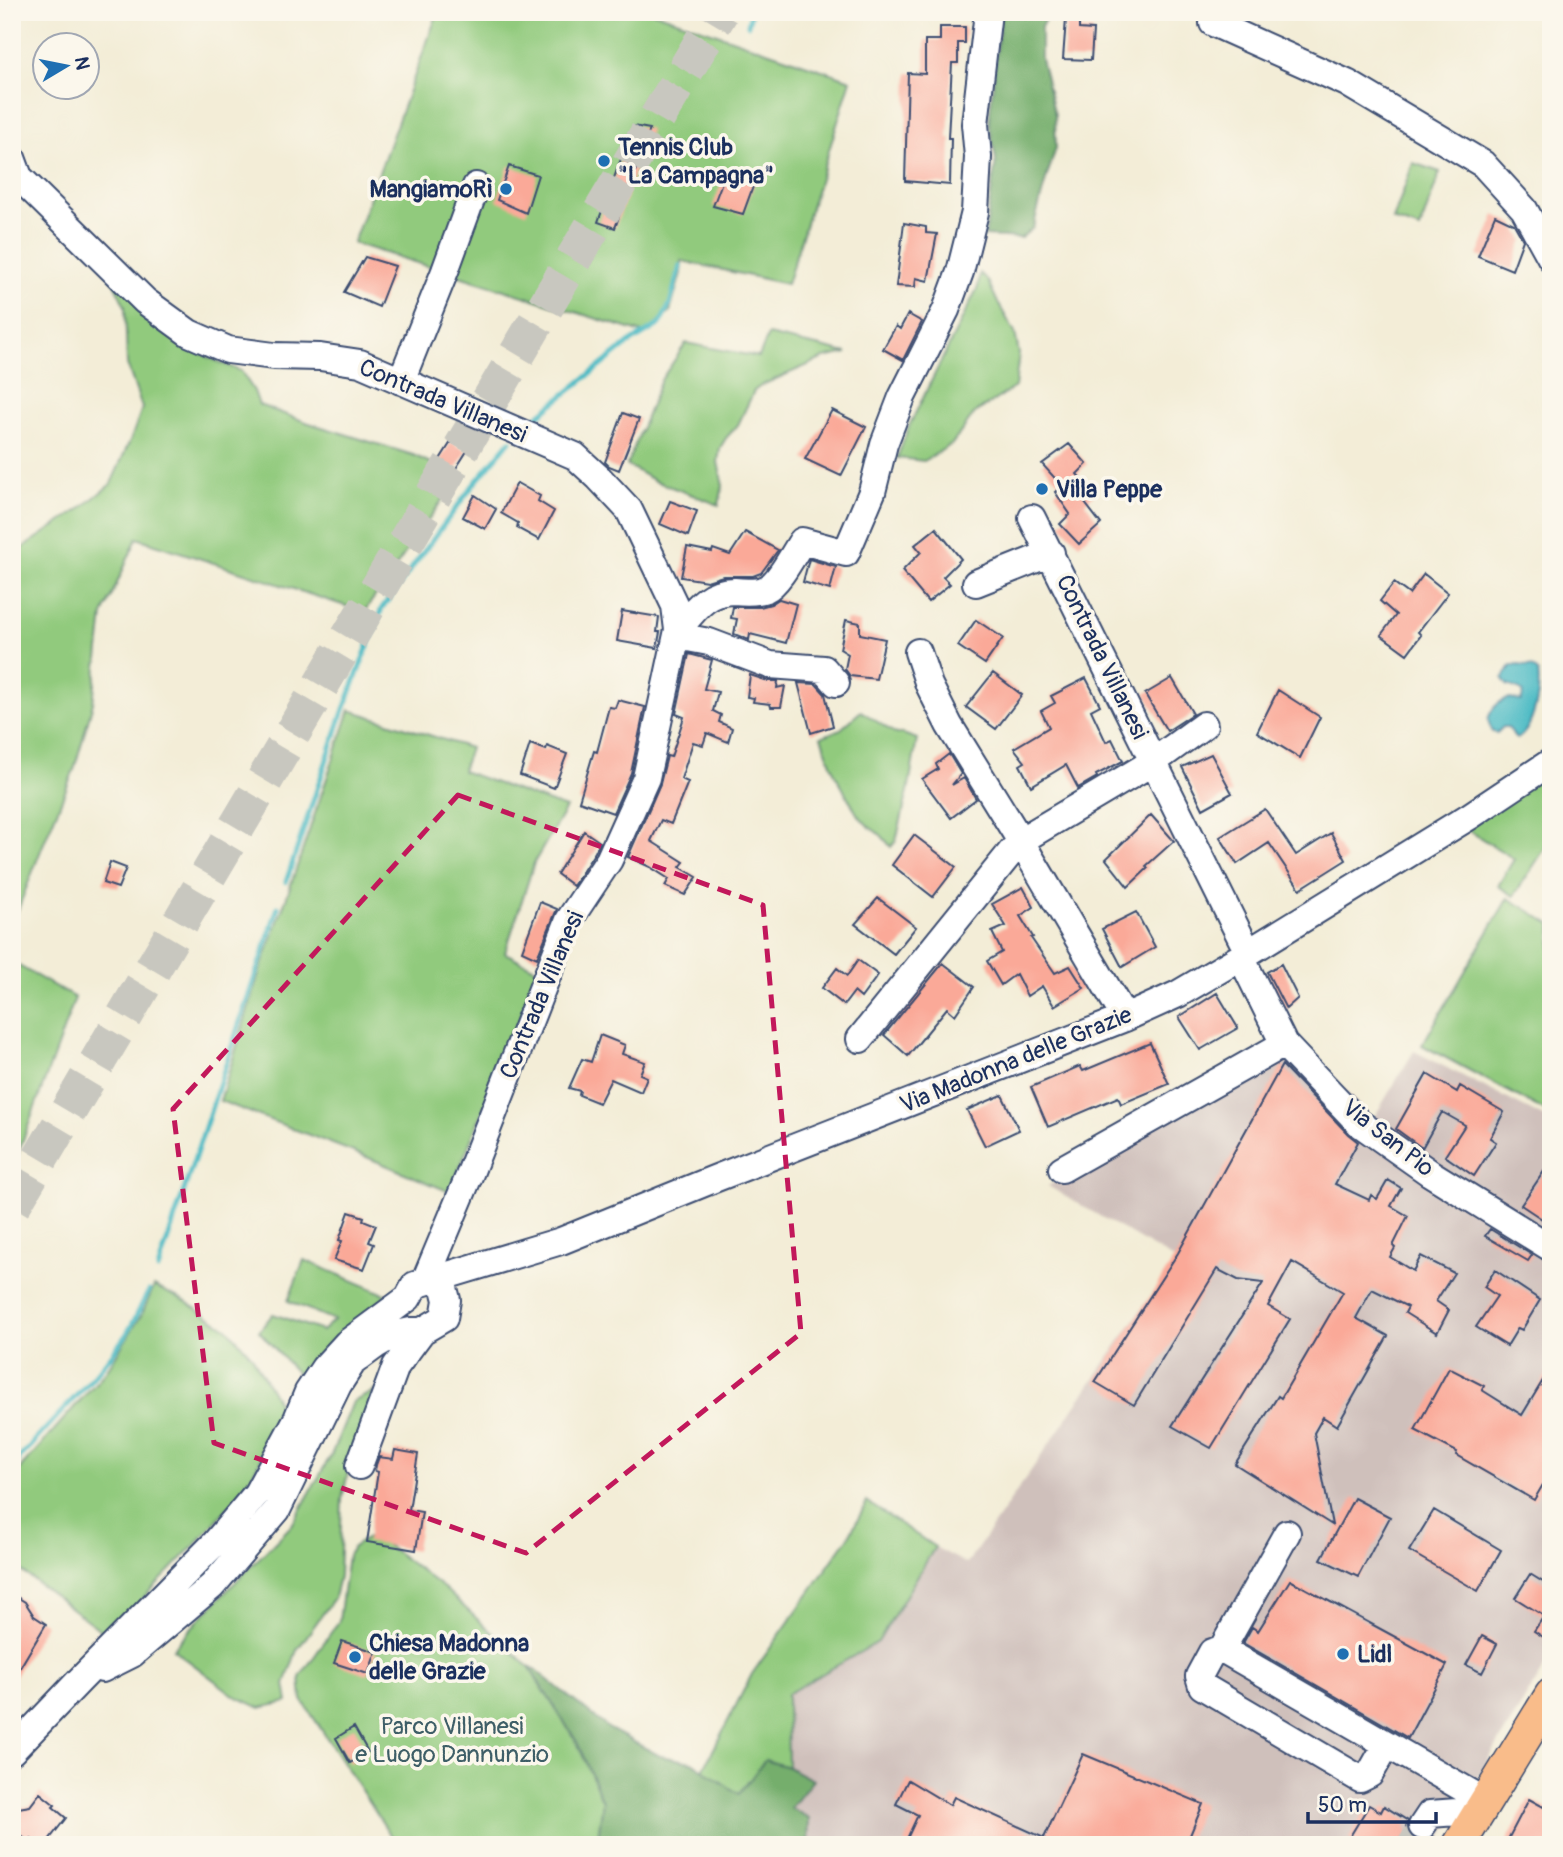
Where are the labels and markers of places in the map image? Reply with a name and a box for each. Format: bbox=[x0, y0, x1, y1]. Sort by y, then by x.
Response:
place label: Tennis Club "La Campagna" bbox=[617, 133, 774, 190]
marker: Tennis Club "La Campagna" bbox=[596, 153, 612, 169]
place label: MangiamoRì bbox=[370, 175, 492, 204]
marker: MangiamoRì bbox=[498, 181, 514, 197]
place label: Villa Peppe bbox=[1056, 475, 1163, 504]
marker: Villa Peppe bbox=[1034, 481, 1050, 497]
place label: Chiesa Madonna delle Grazie bbox=[369, 1629, 529, 1686]
place label: Lidl bbox=[1357, 1640, 1392, 1669]
marker: Lidl bbox=[1335, 1646, 1351, 1662]
marker: Chiesa Madonna delle Grazie bbox=[347, 1649, 363, 1665]

